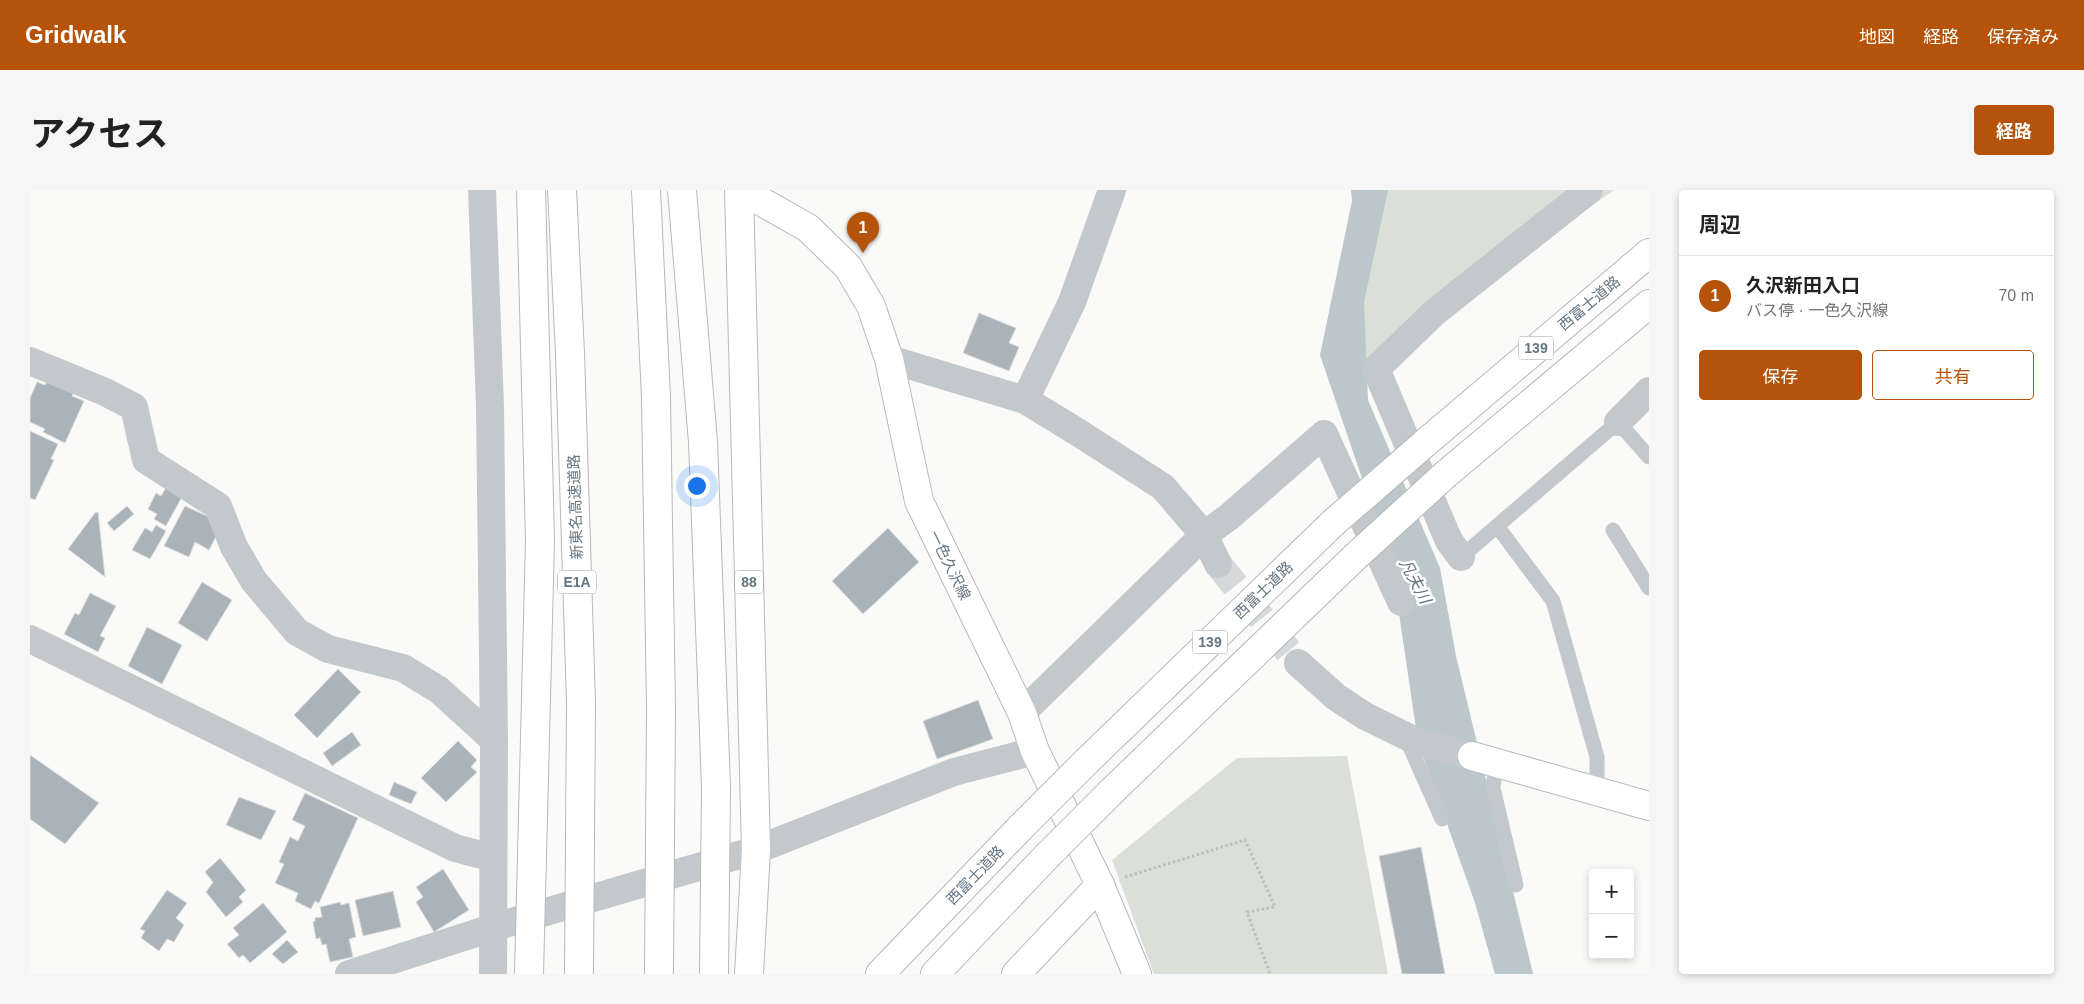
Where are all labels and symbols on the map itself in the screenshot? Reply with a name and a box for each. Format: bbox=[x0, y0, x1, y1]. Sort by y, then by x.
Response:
pin: 1 bbox=[847, 212, 879, 253]
street label: 西富士道路 bbox=[1555, 272, 1623, 334]
road number: 139 bbox=[1518, 336, 1554, 360]
street label: 新東名高速道路 bbox=[565, 454, 585, 560]
your location bbox=[684, 473, 710, 499]
street label: 一色久沢線 bbox=[926, 528, 974, 602]
water label: 凡夫川 bbox=[1396, 556, 1435, 608]
street label: 西富士道路 bbox=[1230, 558, 1296, 622]
road number: E1A bbox=[558, 571, 596, 594]
road number: 88 bbox=[735, 571, 763, 594]
road number: 139 bbox=[1192, 631, 1228, 654]
street label: 西富士道路 bbox=[943, 842, 1007, 908]

